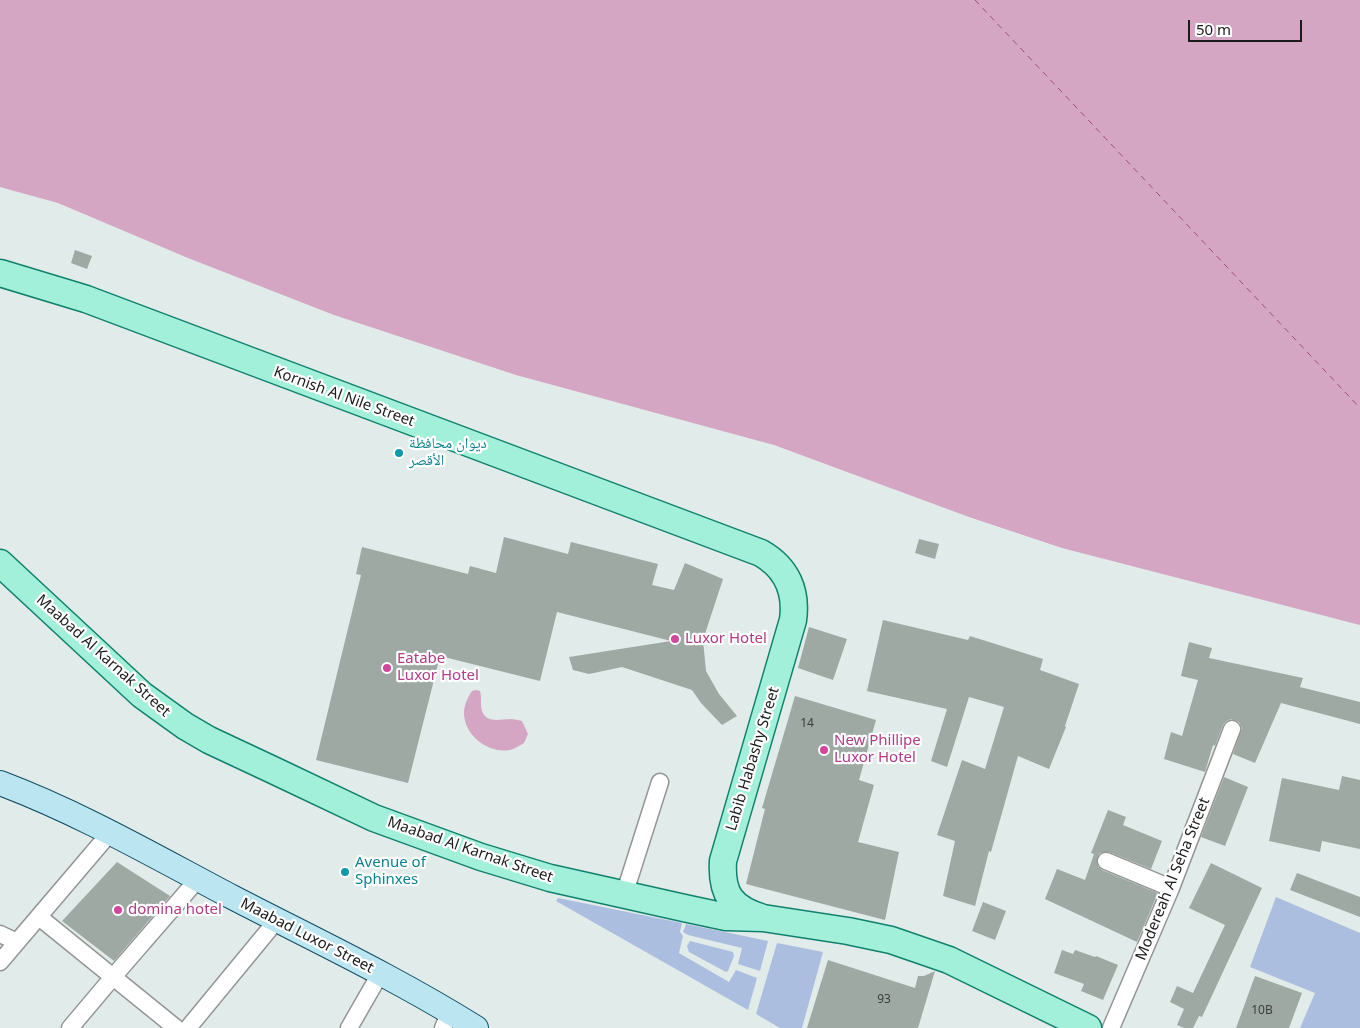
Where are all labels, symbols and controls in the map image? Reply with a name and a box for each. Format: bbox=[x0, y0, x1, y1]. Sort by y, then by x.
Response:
scale bar bbox=[1190, 10, 1304, 42]
text: 50 m bbox=[1196, 19, 1231, 39]
street label: Kornish Al Nile Street bbox=[271, 363, 417, 431]
place label: ديوان محافظة الأقصر bbox=[409, 435, 487, 470]
marker: ديوان محافظة الأقصر bbox=[393, 447, 405, 459]
street label: Maabad Al Karnak Street bbox=[32, 591, 174, 721]
place label: Luxor Hotel bbox=[685, 630, 767, 648]
marker: Luxor Hotel bbox=[669, 633, 681, 645]
place label: Eatabe Luxor Hotel bbox=[397, 650, 479, 685]
marker: Eatabe Luxor Hotel bbox=[381, 662, 393, 674]
street label: Labib Habashy Street bbox=[723, 685, 783, 833]
house number: 14 bbox=[800, 717, 814, 731]
place label: New Phillipe Luxor Hotel bbox=[834, 732, 921, 767]
marker: New Phillipe Luxor Hotel bbox=[818, 744, 830, 756]
street label: Modereah Al Seha Street bbox=[1132, 795, 1214, 963]
street label: Maabad Al Karnak Street bbox=[385, 813, 555, 887]
place label: Avenue of Sphinxes bbox=[355, 854, 426, 889]
marker: Avenue of Sphinxes bbox=[339, 866, 351, 878]
street label: Maabad Luxor Street bbox=[237, 895, 377, 977]
place label: domina hotel bbox=[128, 901, 222, 919]
marker: domina hotel bbox=[112, 904, 124, 916]
house number: 93 bbox=[877, 993, 891, 1007]
house number: 10B bbox=[1251, 1004, 1273, 1018]

